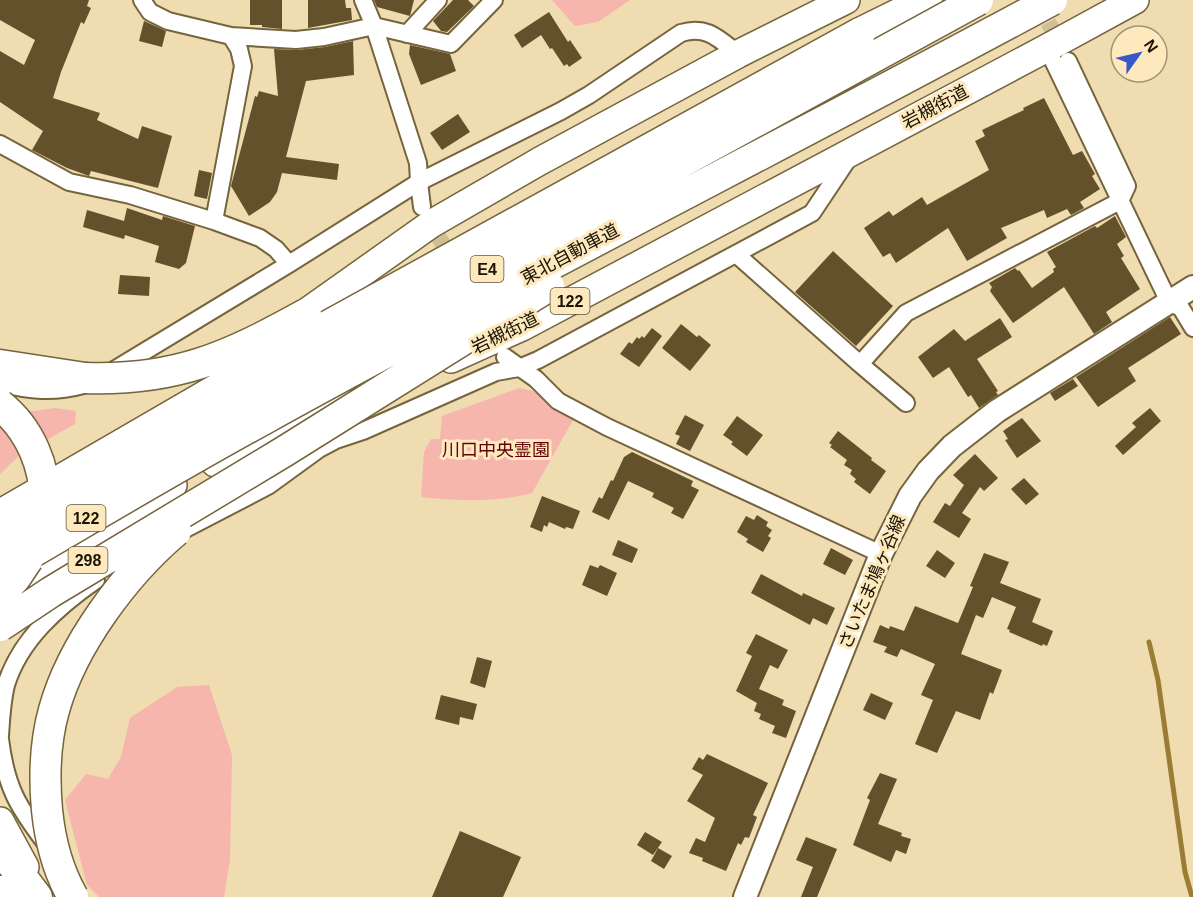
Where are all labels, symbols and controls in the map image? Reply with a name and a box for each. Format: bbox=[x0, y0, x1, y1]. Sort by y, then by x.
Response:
north arrow bbox=[1109, 24, 1169, 84]
text: N bbox=[1141, 36, 1161, 55]
street label: 岩槻街道 bbox=[899, 81, 971, 133]
street label: 東北自動車道 bbox=[518, 220, 622, 288]
road number: E4 bbox=[470, 256, 504, 282]
road number: 122 bbox=[550, 288, 590, 314]
street label: 岩槻街道 bbox=[468, 308, 542, 358]
park label: 川口中央霊園 bbox=[442, 440, 550, 460]
road number: 122 bbox=[66, 505, 106, 531]
street label: さいたま鳩ヶ谷線 bbox=[835, 512, 909, 652]
road number: 298 bbox=[68, 547, 107, 573]

